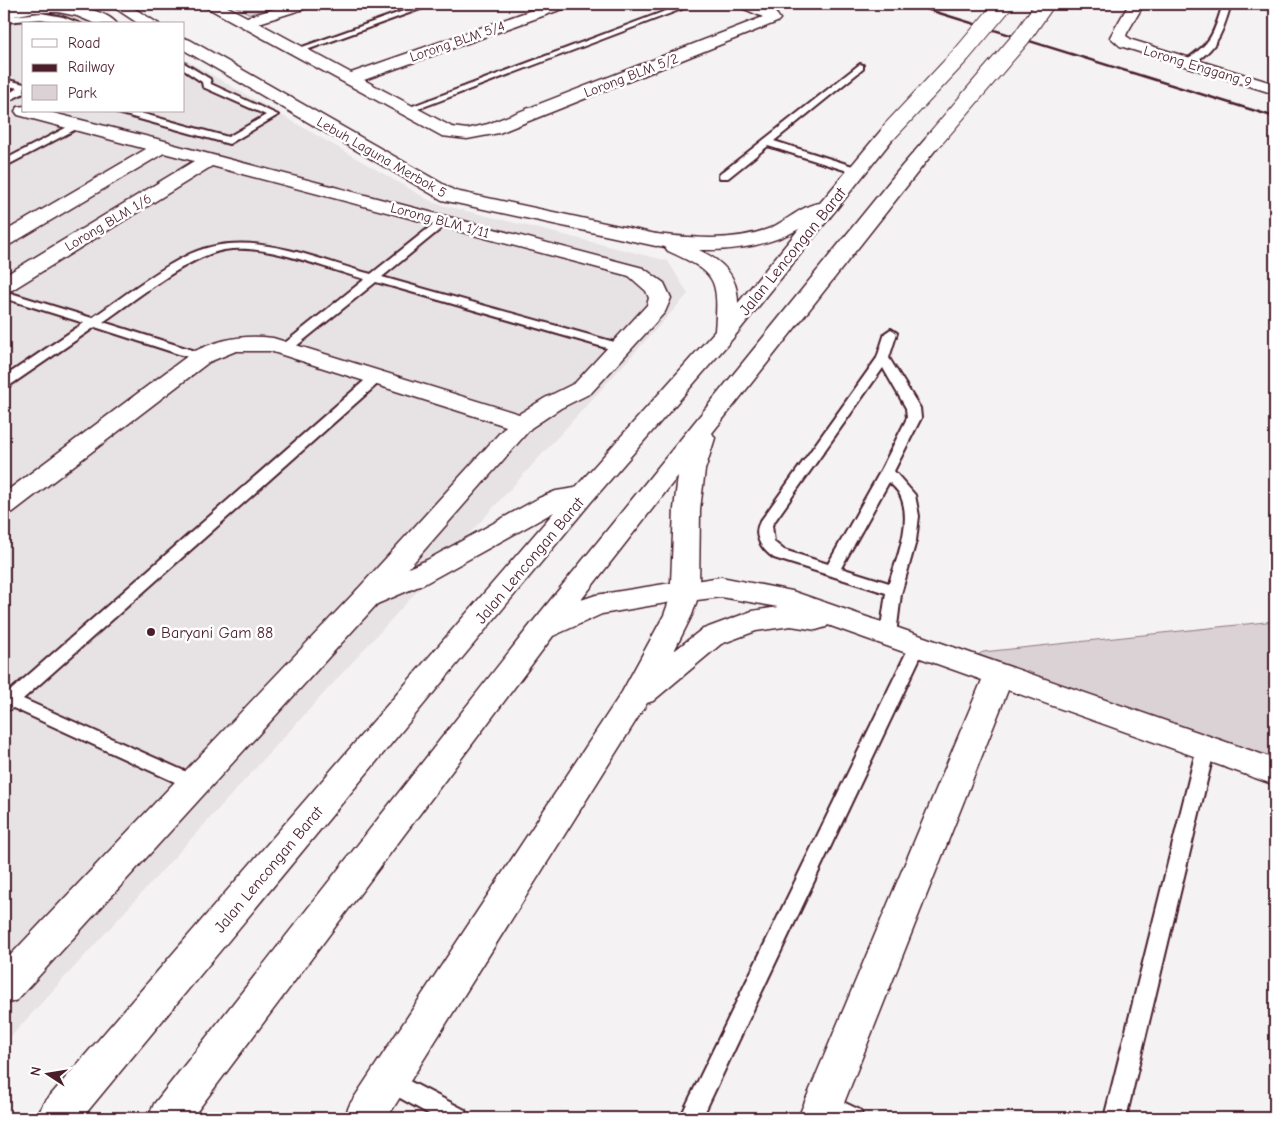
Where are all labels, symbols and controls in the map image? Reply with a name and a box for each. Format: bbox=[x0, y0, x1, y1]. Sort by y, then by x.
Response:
street label: Lorong BLM 5/4 bbox=[407, 17, 507, 66]
legend bbox=[22, 22, 185, 112]
text: Road bbox=[68, 34, 100, 52]
street label: Lorong Enggang 9 bbox=[1142, 42, 1254, 91]
street label: Lorong BLM 5/2 bbox=[582, 50, 681, 101]
text: Railway bbox=[68, 58, 115, 76]
text: Park bbox=[68, 84, 97, 102]
street label: Lebuh Laguna Merbok 5 bbox=[314, 113, 450, 202]
street label: Jalan Lencongan Barat bbox=[736, 184, 850, 319]
street label: Lorong BLM 1/6 bbox=[62, 190, 155, 255]
street label: Lorong BLM 1/11 bbox=[389, 199, 491, 242]
street label: Jalan Lencongan Barat bbox=[472, 494, 588, 627]
place label: Baryani Gam 88 bbox=[161, 624, 273, 642]
marker: Baryani Gam 88 bbox=[145, 626, 157, 638]
street label: Jalan Lencongan Barat bbox=[211, 803, 327, 936]
north arrow bbox=[22, 1050, 72, 1100]
text: N bbox=[27, 1065, 45, 1078]

